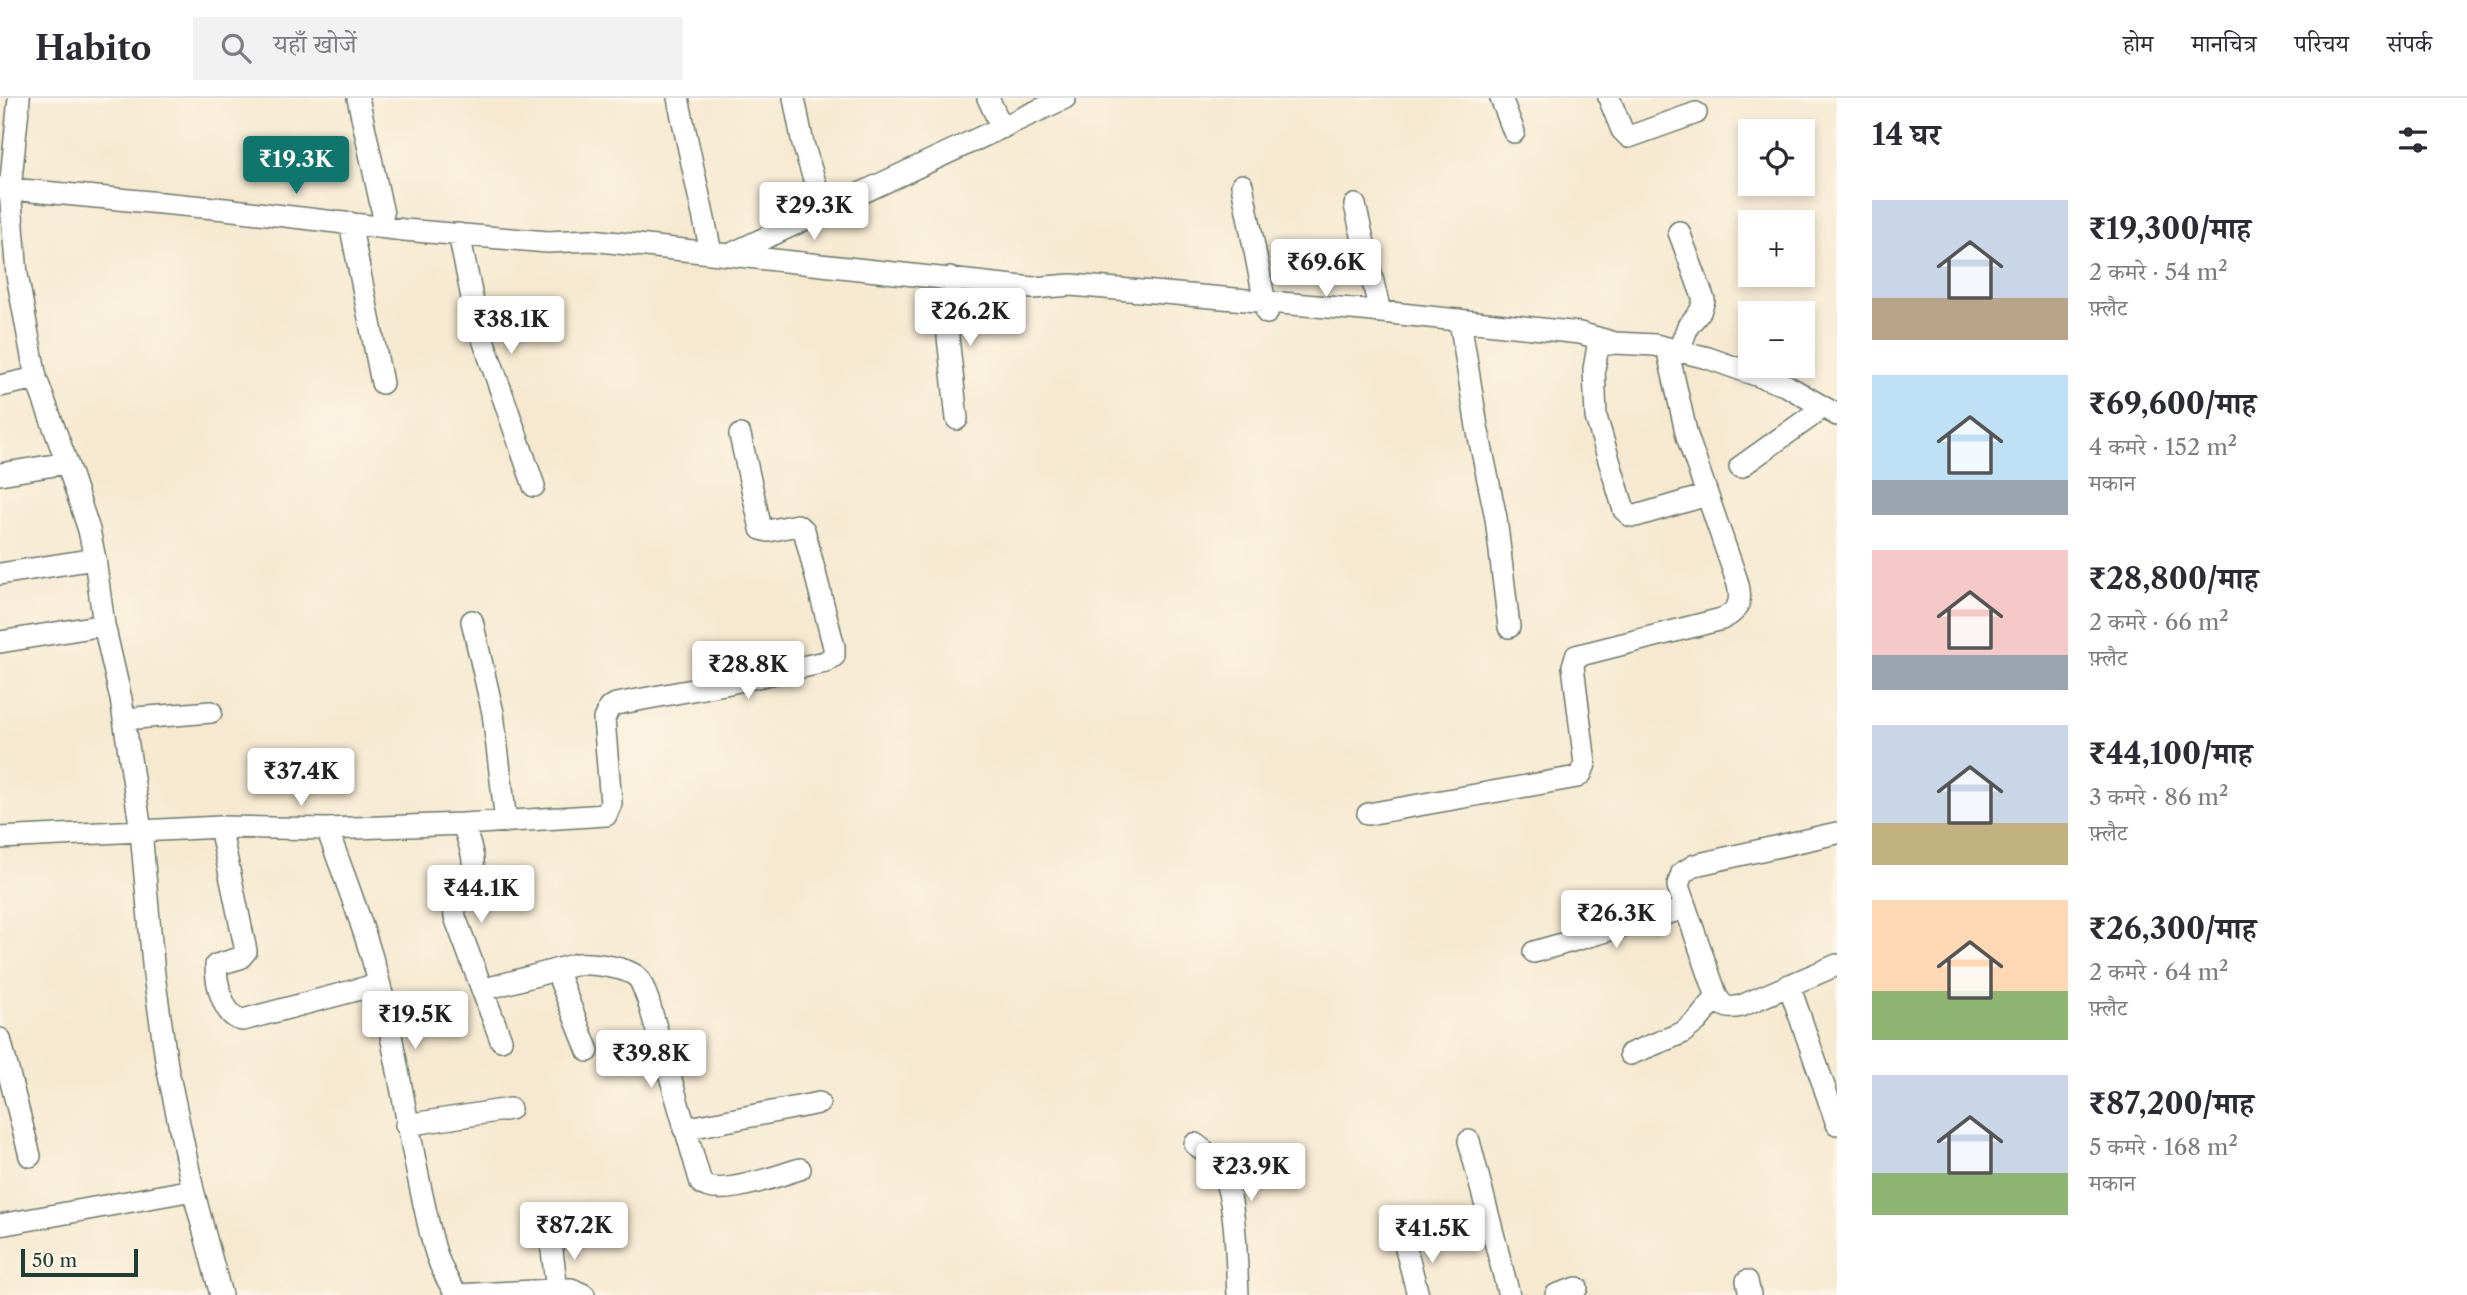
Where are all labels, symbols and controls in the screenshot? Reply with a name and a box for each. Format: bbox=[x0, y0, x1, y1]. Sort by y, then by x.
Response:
search box bbox=[193, 17, 683, 80]
text: Habito bbox=[35, 28, 151, 69]
text: यहाँ खोजें bbox=[273, 28, 357, 60]
icon: search bbox=[217, 29, 255, 67]
text: होम bbox=[2123, 29, 2153, 58]
text: मानचित्र bbox=[2191, 29, 2257, 58]
text: परिचय bbox=[2295, 29, 2349, 58]
text: संपर्क bbox=[2387, 29, 2432, 58]
text: 14 घर bbox=[1872, 116, 1941, 153]
map controls bbox=[1738, 119, 1815, 378]
button: locate bbox=[1738, 119, 1815, 196]
icon: filters bbox=[2394, 121, 2432, 159]
pin: ₹19.3K bbox=[239, 136, 353, 196]
text: ₹19.3K bbox=[259, 145, 333, 173]
pin: ₹29.3K bbox=[757, 183, 871, 242]
text: ₹29.3K bbox=[775, 191, 853, 219]
button: + bbox=[1738, 210, 1815, 287]
text: ₹19,300/माह bbox=[2089, 210, 2251, 247]
icon: home bbox=[1928, 228, 2012, 312]
pin: ₹69.6K bbox=[1269, 240, 1383, 299]
text: ₹69.6K bbox=[1287, 248, 1365, 276]
text: 2 कमरे · 54 m² bbox=[2089, 258, 2228, 286]
pin: ₹26.2K bbox=[913, 288, 1027, 348]
text: फ़्लैट bbox=[2089, 294, 2127, 322]
pin: ₹38.1K bbox=[454, 296, 568, 356]
text: ₹26.2K bbox=[931, 297, 1009, 325]
button: − bbox=[1738, 301, 1815, 378]
text: ₹38.1K bbox=[473, 305, 549, 333]
text: ₹69,600/माह bbox=[2089, 385, 2256, 422]
icon: home bbox=[1928, 403, 2012, 487]
text: 4 कमरे · 152 m² bbox=[2089, 433, 2237, 461]
text: मकान bbox=[2089, 469, 2136, 497]
text: ₹28,800/माह bbox=[2089, 560, 2258, 597]
icon: home bbox=[1928, 578, 2012, 662]
text: 2 कमरे · 66 m² bbox=[2089, 608, 2229, 636]
pin: ₹28.8K bbox=[691, 642, 805, 701]
text: फ़्लैट bbox=[2089, 644, 2127, 672]
text: ₹28.8K bbox=[708, 650, 788, 678]
text: ₹44,100/माह bbox=[2089, 735, 2252, 772]
pin: ₹37.4K bbox=[244, 748, 358, 808]
icon: home bbox=[1928, 753, 2012, 837]
text: ₹37.4K bbox=[263, 757, 339, 785]
text: 3 कमरे · 86 m² bbox=[2089, 783, 2228, 811]
text: फ़्लैट bbox=[2089, 819, 2127, 847]
pin: ₹44.1K bbox=[424, 866, 538, 925]
text: ₹44.1K bbox=[443, 874, 519, 902]
pin: ₹26.3K bbox=[1559, 890, 1673, 950]
text: ₹26.3K bbox=[1577, 899, 1655, 927]
text: ₹26,300/माह bbox=[2089, 910, 2256, 947]
icon: home bbox=[1928, 928, 2012, 1012]
text: 2 कमरे · 64 m² bbox=[2089, 958, 2229, 986]
pin: ₹19.5K bbox=[358, 992, 472, 1051]
text: फ़्लैट bbox=[2089, 994, 2127, 1022]
text: ₹19.5K bbox=[378, 1000, 452, 1028]
pin: ₹39.8K bbox=[594, 1030, 708, 1090]
text: ₹39.8K bbox=[612, 1039, 690, 1067]
text: ₹87,200/माह bbox=[2089, 1085, 2254, 1122]
icon: home bbox=[1928, 1103, 2012, 1187]
text: 5 कमरे · 168 m² bbox=[2089, 1133, 2238, 1161]
pin: ₹23.9K bbox=[1194, 1144, 1308, 1203]
text: ₹23.9K bbox=[1212, 1152, 1290, 1180]
text: मकान bbox=[2089, 1169, 2136, 1197]
pin: ₹87.2K bbox=[517, 1202, 631, 1262]
pin: ₹41.5K bbox=[1375, 1206, 1489, 1265]
text: ₹87.2K bbox=[536, 1211, 612, 1239]
text: ₹41.5K bbox=[1395, 1214, 1469, 1242]
scale bar bbox=[21, 1246, 138, 1278]
text: 50 m bbox=[32, 1249, 77, 1272]

